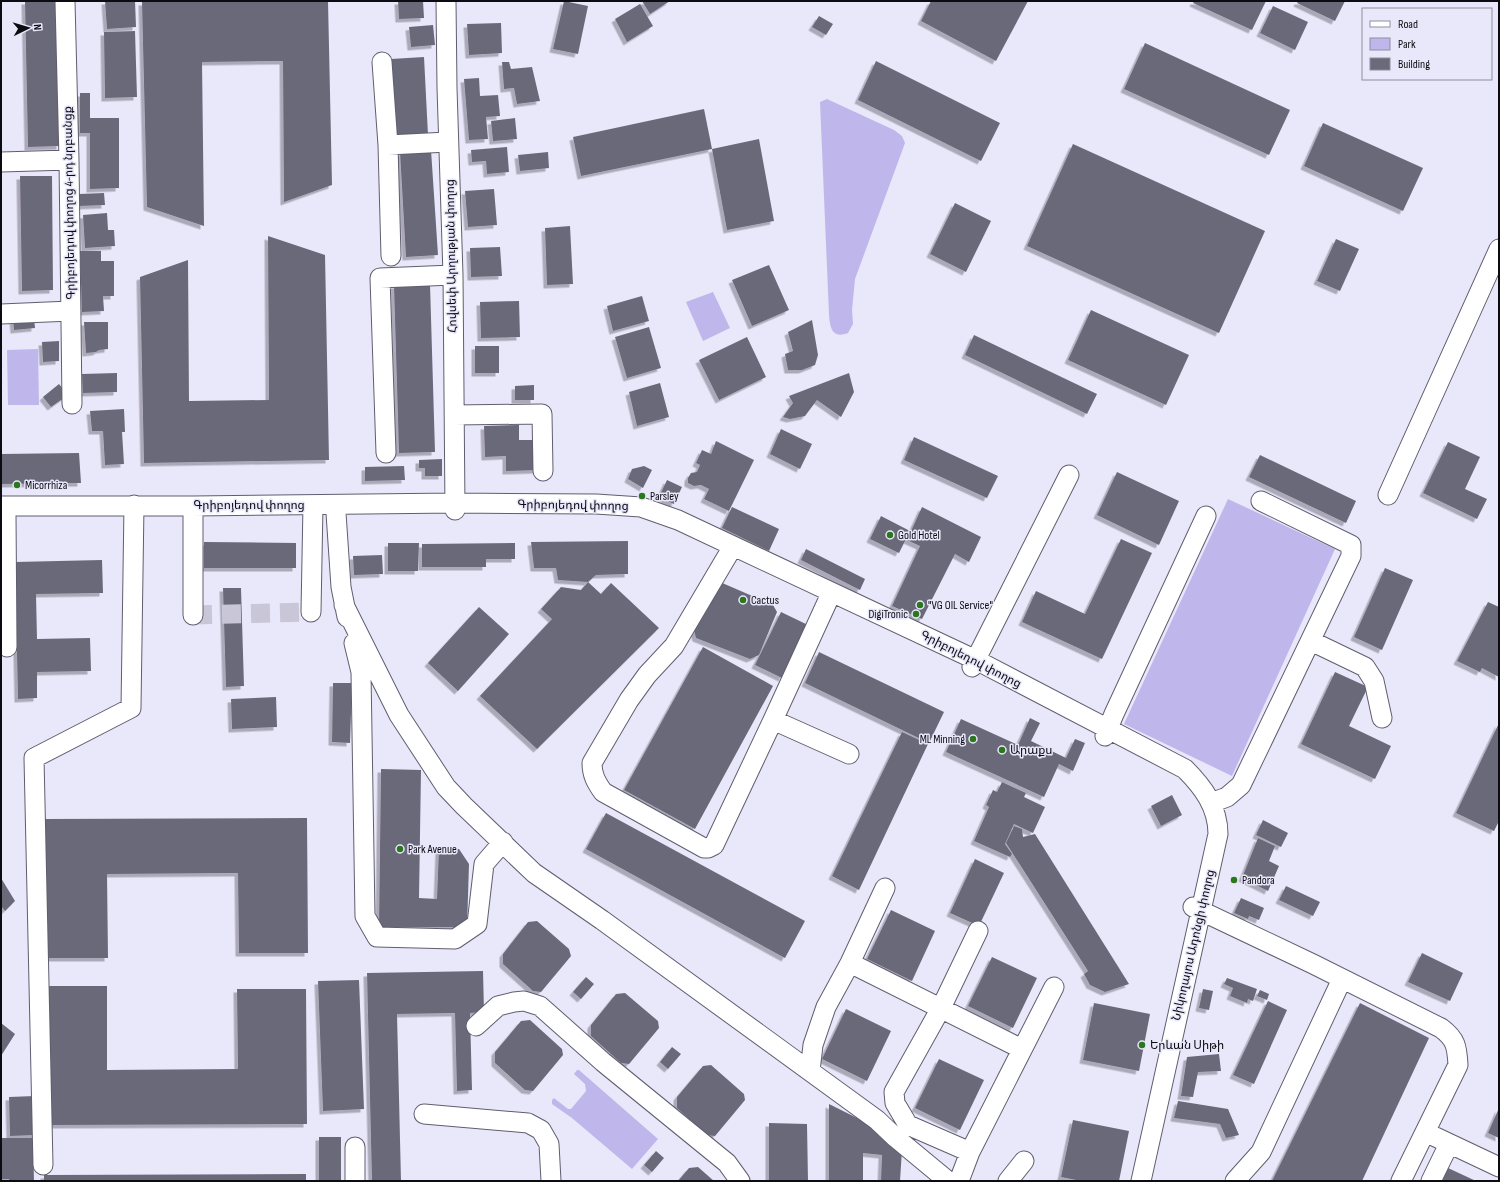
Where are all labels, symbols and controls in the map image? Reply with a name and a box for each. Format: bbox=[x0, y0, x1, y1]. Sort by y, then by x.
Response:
north arrow bbox=[8, 8, 48, 48]
legend bbox=[1362, 8, 1492, 80]
text: Road bbox=[1398, 17, 1418, 32]
text: N bbox=[31, 24, 44, 31]
text: Park bbox=[1398, 37, 1416, 52]
text: Building bbox=[1398, 57, 1430, 72]
street label: Գրիբոյեդով փողոց 4-րդ նրբանցք bbox=[60, 106, 79, 300]
street label: Հովսեփ Արղության փողոց bbox=[443, 179, 460, 333]
place label: Micorrhiza bbox=[25, 478, 68, 493]
marker: Micorrhiza bbox=[12, 480, 22, 490]
place label: Parsley bbox=[650, 489, 679, 504]
marker: Parsley bbox=[637, 491, 647, 501]
street label: Գրիբոյեդով փողոց bbox=[517, 497, 629, 514]
street label: Գրիբոյեդով փողոց bbox=[193, 498, 305, 513]
place label: Gold Hotel bbox=[898, 528, 940, 543]
marker: Gold Hotel bbox=[885, 530, 895, 540]
place label: Cactus bbox=[751, 593, 779, 608]
marker: Cactus bbox=[738, 595, 748, 605]
place label: "VG OIL Service" bbox=[928, 598, 993, 613]
marker: "VG OIL Service" bbox=[915, 600, 925, 610]
place label: DigiTronic bbox=[868, 607, 908, 622]
marker: DigiTronic bbox=[911, 609, 921, 619]
street label: Գրիբոյեդով փողոց bbox=[918, 627, 1024, 691]
place label: ML Minning bbox=[920, 732, 965, 747]
marker: ML Minning bbox=[968, 734, 978, 744]
place label: Արաքս bbox=[1010, 743, 1053, 758]
marker: Արաքս bbox=[997, 745, 1007, 755]
place label: Park Avenue bbox=[408, 842, 457, 857]
marker: Park Avenue bbox=[395, 844, 405, 854]
street label: Նիկողայոս Ադոնցի փողոց bbox=[1169, 868, 1218, 1022]
place label: Pandora bbox=[1242, 873, 1275, 888]
marker: Pandora bbox=[1229, 875, 1239, 885]
place label: Երևան Սիթի bbox=[1150, 1038, 1224, 1053]
marker: Երևան Սիթի bbox=[1137, 1040, 1147, 1050]

